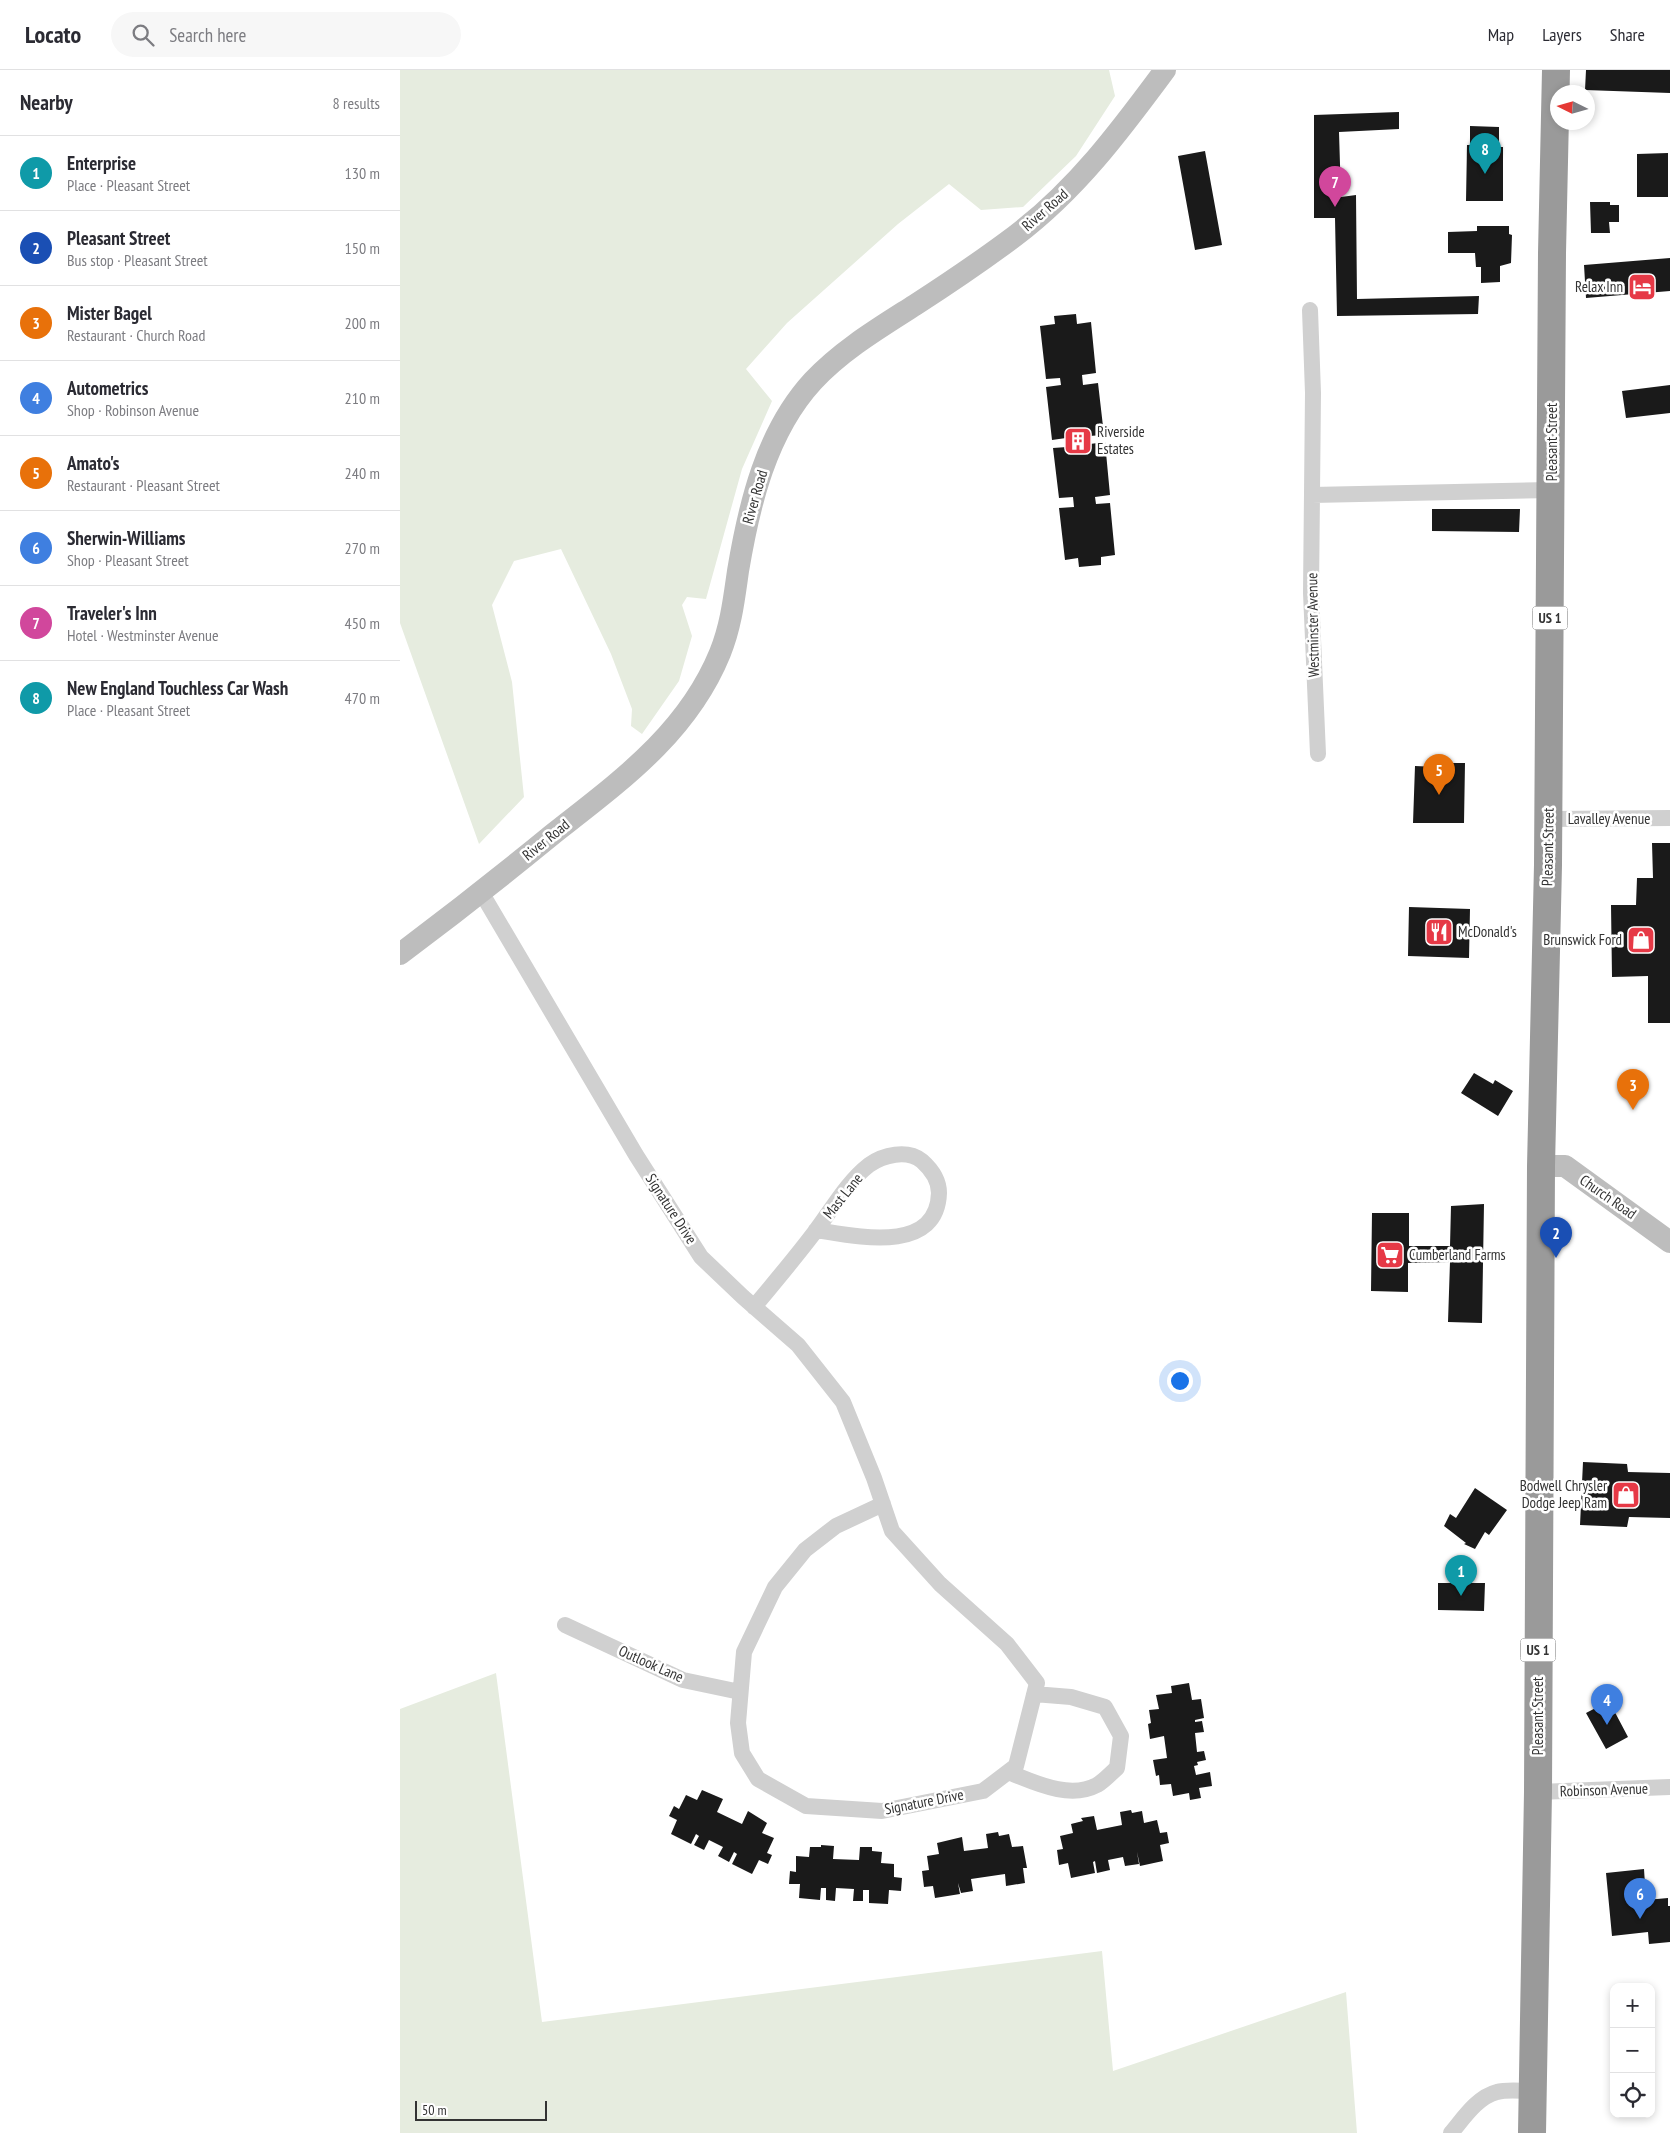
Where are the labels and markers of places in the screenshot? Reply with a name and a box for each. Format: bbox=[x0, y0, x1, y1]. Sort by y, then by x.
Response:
pin: 8 bbox=[1469, 133, 1501, 174]
pin: 7 bbox=[1319, 166, 1351, 207]
hotel icon: Relax Inn bbox=[1627, 272, 1657, 302]
place label: Relax Inn bbox=[1575, 277, 1623, 296]
place label: Riverside Estates bbox=[1097, 422, 1145, 458]
building icon: Riverside Estates bbox=[1063, 426, 1093, 456]
pin: 5 bbox=[1423, 754, 1455, 795]
restaurant icon: McDonald's bbox=[1424, 917, 1454, 947]
place label: McDonald's bbox=[1458, 922, 1517, 941]
shop icon: Brunswick Ford bbox=[1626, 925, 1656, 955]
place label: Brunswick Ford bbox=[1543, 930, 1622, 949]
pin: 3 bbox=[1617, 1069, 1649, 1110]
pin: 2 bbox=[1540, 1217, 1572, 1258]
supermarket icon: Cumberland Farms bbox=[1375, 1240, 1405, 1270]
place label: Cumberland Farms bbox=[1409, 1245, 1506, 1264]
place label: Bodwell Chrysler Dodge Jeep Ram bbox=[1520, 1476, 1608, 1512]
shop icon: Bodwell Chrysler Dodge Jeep Ram bbox=[1611, 1480, 1641, 1510]
pin: 1 bbox=[1445, 1555, 1477, 1596]
pin: 4 bbox=[1591, 1684, 1623, 1725]
pin: 6 bbox=[1624, 1878, 1656, 1919]

